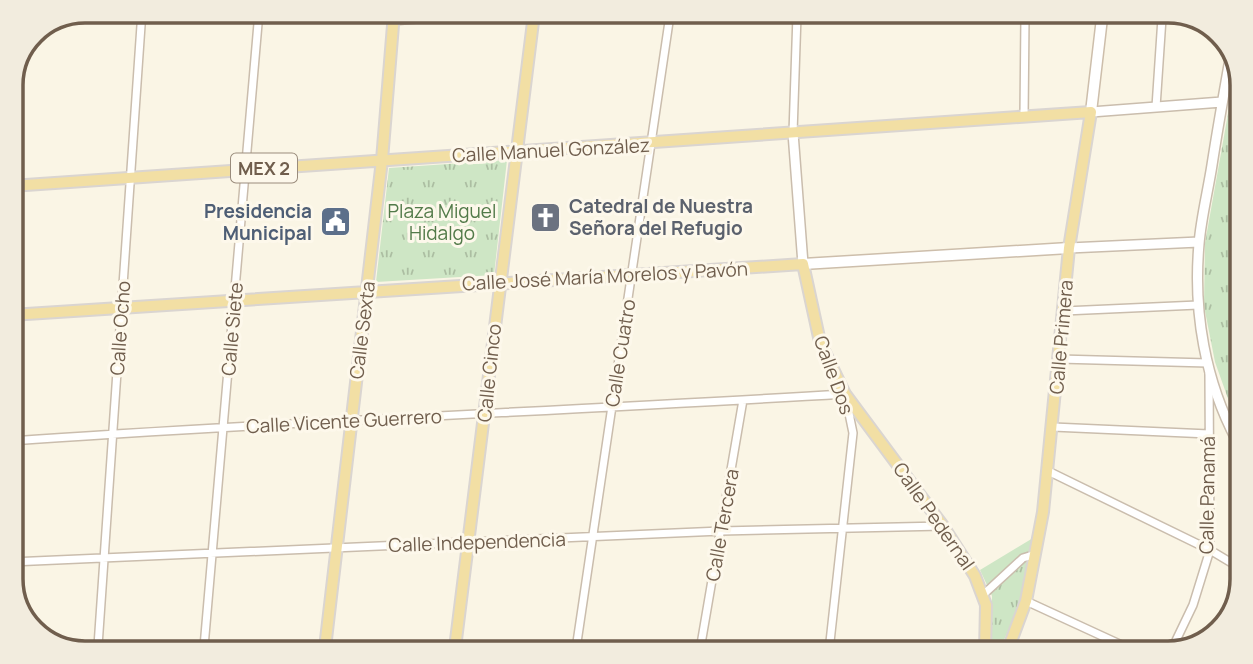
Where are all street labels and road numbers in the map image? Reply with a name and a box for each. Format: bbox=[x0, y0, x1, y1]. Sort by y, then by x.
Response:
street label: Calle Manuel González bbox=[451, 132, 651, 168]
road number: MEX 2 bbox=[231, 154, 297, 182]
street label: Calle José María Morelos y Pavón bbox=[461, 256, 749, 296]
street label: Calle Primera bbox=[1043, 279, 1079, 395]
street label: Calle Ocho bbox=[104, 280, 136, 376]
street label: Calle Sexta bbox=[343, 280, 381, 380]
street label: Calle Siete bbox=[215, 281, 249, 377]
street label: Calle Cuatro bbox=[599, 297, 641, 409]
street label: Calle Cinco bbox=[471, 323, 507, 423]
street label: Calle Dos bbox=[808, 332, 860, 418]
street label: Calle Vicente Guerrero bbox=[245, 403, 443, 439]
street label: Calle Panamá bbox=[1193, 436, 1221, 554]
street label: Calle Pedernal bbox=[887, 457, 981, 575]
street label: Calle Tercera bbox=[699, 467, 745, 583]
street label: Calle Independencia bbox=[388, 526, 566, 558]

